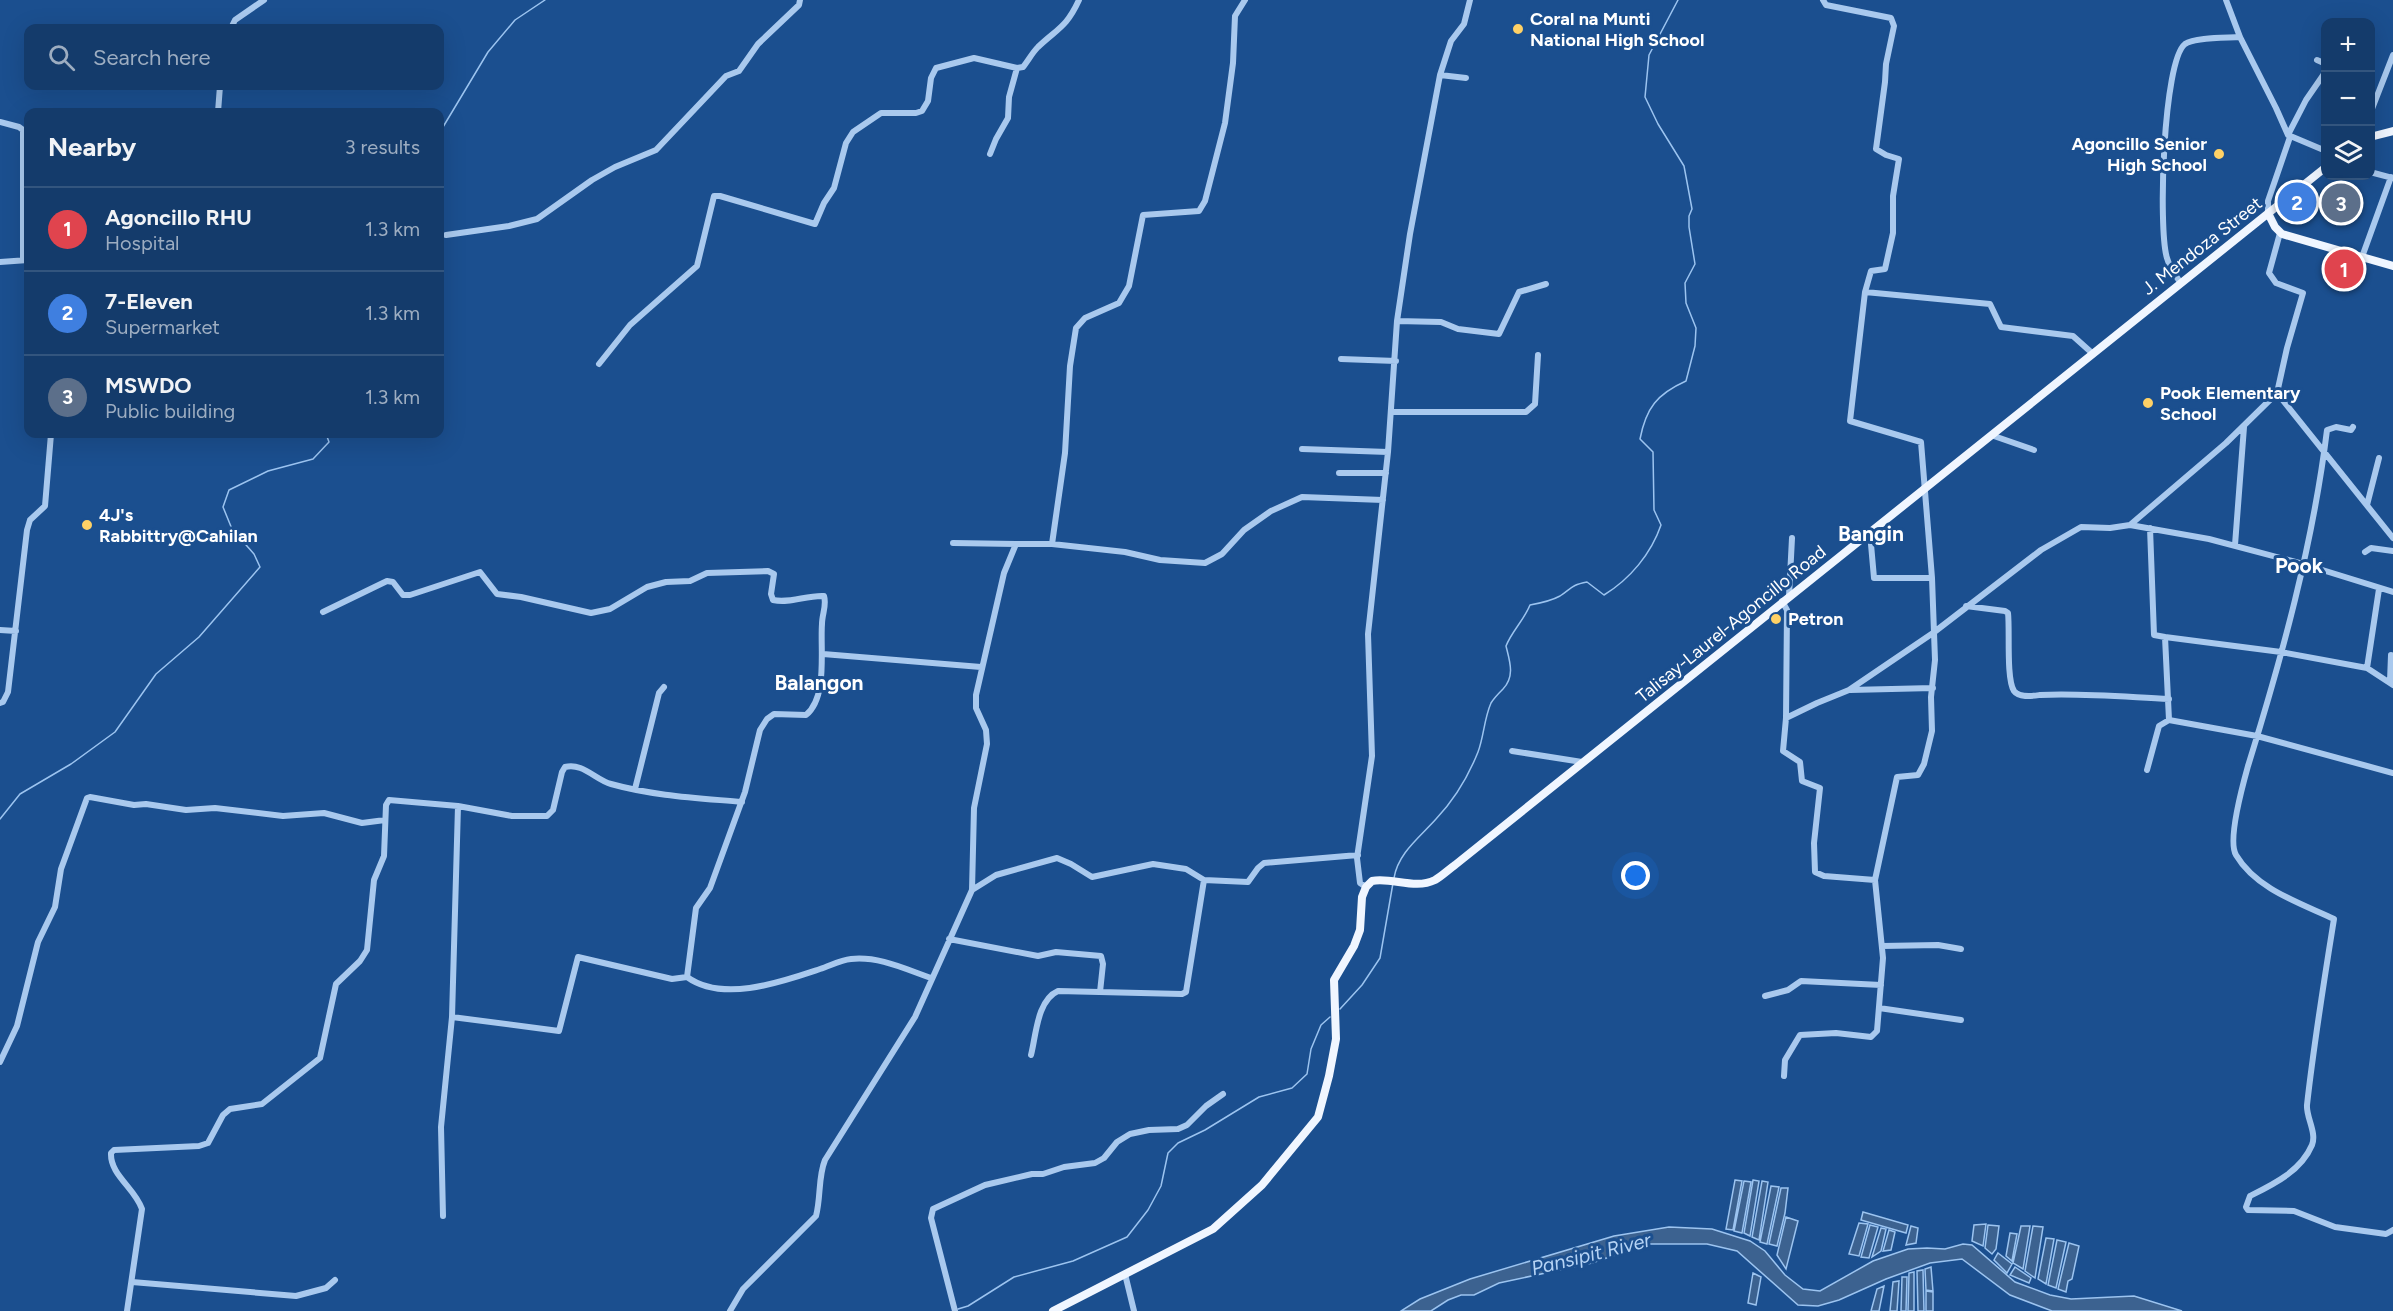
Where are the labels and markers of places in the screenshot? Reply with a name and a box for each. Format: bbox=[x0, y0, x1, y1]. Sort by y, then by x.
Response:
place label: Coral na Munti National High School bbox=[1530, 8, 1704, 51]
marker: Coral na Munti National High School bbox=[1511, 22, 1525, 36]
place label: Agoncillo Senior High School bbox=[2072, 133, 2207, 176]
marker: Agoncillo Senior High School bbox=[2212, 147, 2226, 161]
pin: 2 bbox=[2278, 180, 2316, 224]
pin: 3 bbox=[2322, 180, 2360, 226]
pin: 1 bbox=[2324, 246, 2364, 292]
place label: Pook Elementary School bbox=[2160, 382, 2301, 425]
marker: Pook Elementary School bbox=[2141, 396, 2155, 410]
place label: 4J's Rabbittry@Cahilan bbox=[99, 504, 258, 547]
marker: 4J's Rabbittry@Cahilan bbox=[80, 518, 94, 532]
place label: Petron bbox=[1788, 608, 1843, 630]
marker: Petron bbox=[1769, 612, 1783, 626]

